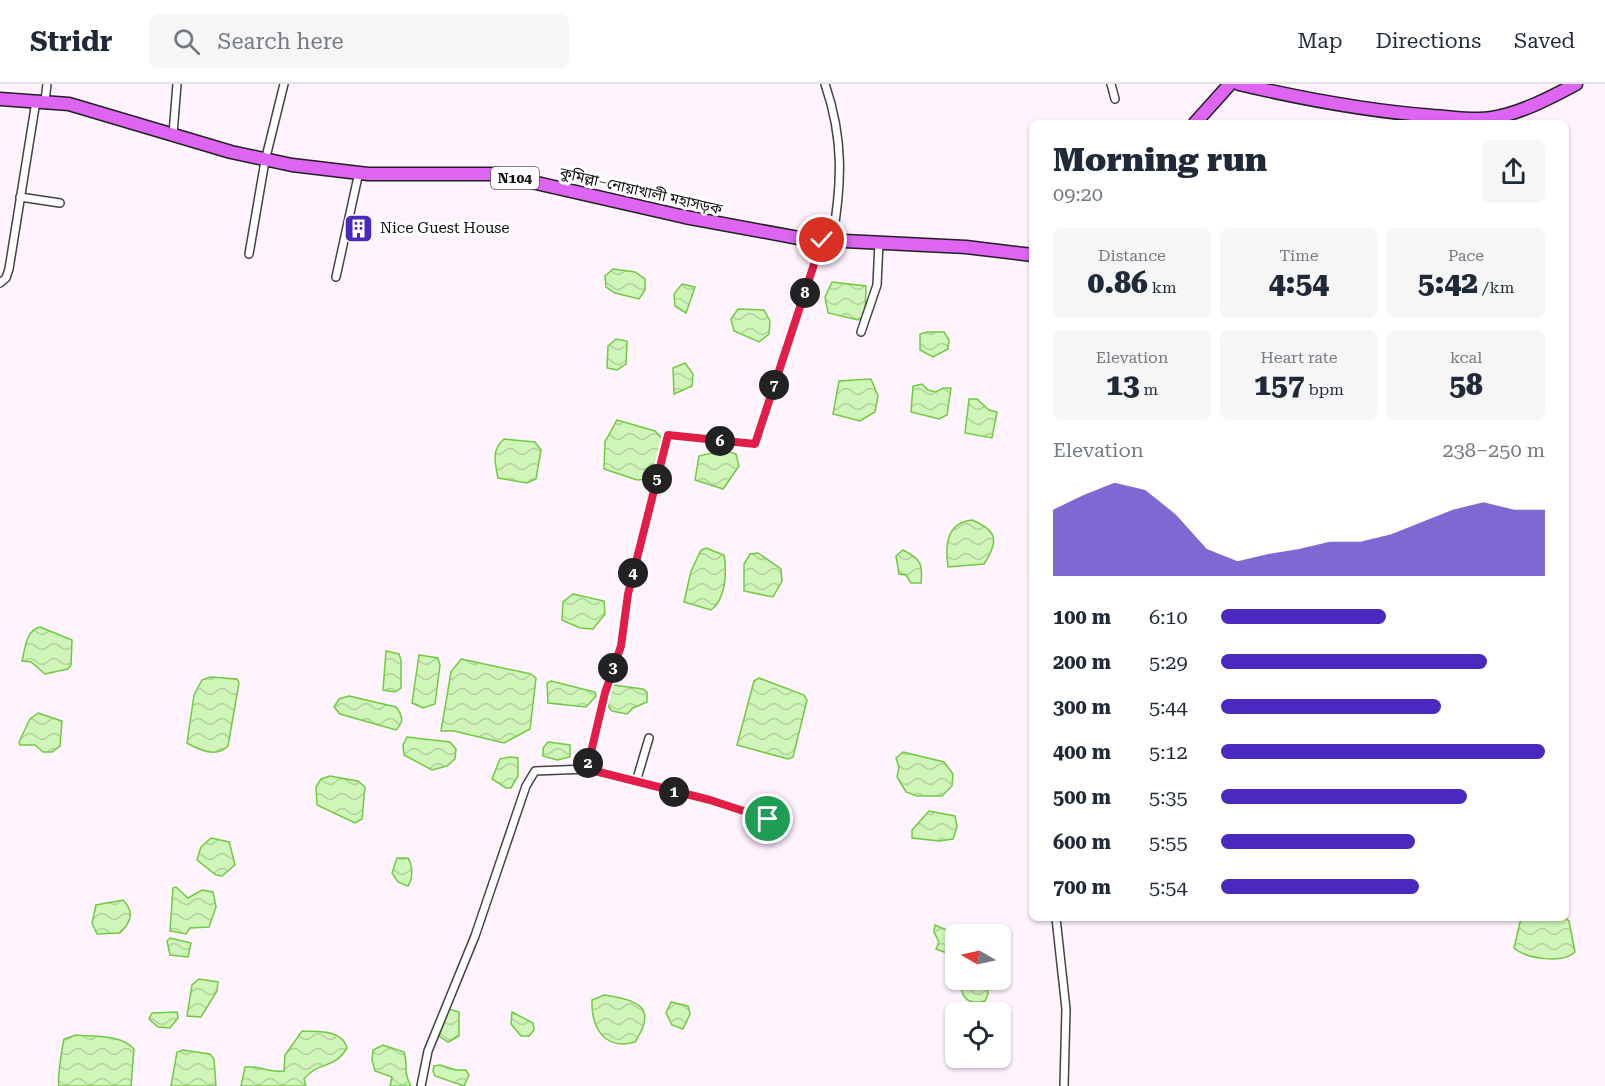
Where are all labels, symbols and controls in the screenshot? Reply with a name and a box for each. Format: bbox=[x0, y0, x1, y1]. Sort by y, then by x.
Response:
search box bbox=[149, 14, 569, 68]
text: Stridr bbox=[30, 25, 113, 58]
icon: search bbox=[170, 25, 203, 58]
text: Search here bbox=[218, 29, 344, 54]
text: Map bbox=[1298, 29, 1342, 53]
text: Directions bbox=[1375, 29, 1481, 53]
text: Saved bbox=[1514, 29, 1575, 53]
text: Morning run bbox=[1053, 140, 1267, 179]
button: share bbox=[1482, 140, 1545, 203]
street label: কুমিল্লা–নোয়াখালী মহাসড়ক bbox=[557, 163, 725, 219]
road number: N104 bbox=[491, 167, 539, 189]
text: 09:20 bbox=[1053, 182, 1103, 206]
building icon: Nice Guest House bbox=[343, 212, 375, 244]
pin bbox=[796, 214, 847, 265]
place label: Nice Guest House bbox=[380, 219, 510, 237]
icon: check bbox=[805, 223, 838, 256]
text: Distance bbox=[1098, 246, 1166, 265]
text: Time bbox=[1279, 246, 1319, 265]
text: Pace bbox=[1448, 246, 1484, 265]
text: 0.86 bbox=[1087, 265, 1148, 300]
text: 4:54 bbox=[1269, 265, 1329, 300]
text: 5:42 bbox=[1418, 265, 1478, 300]
pin: 8 bbox=[790, 278, 820, 308]
text: km bbox=[1148, 278, 1177, 297]
text: /km bbox=[1478, 278, 1514, 297]
text: 8 bbox=[801, 283, 809, 302]
text: Elevation bbox=[1096, 348, 1168, 367]
text: Heart rate bbox=[1261, 348, 1337, 367]
text: kcal bbox=[1450, 348, 1482, 367]
text: 13 bbox=[1106, 367, 1139, 402]
text: 157 bbox=[1254, 367, 1304, 402]
text: 58 bbox=[1449, 367, 1483, 402]
pin: 7 bbox=[759, 370, 789, 400]
text: 7 bbox=[770, 375, 778, 394]
text: m bbox=[1139, 380, 1158, 399]
text: bpm bbox=[1304, 380, 1344, 399]
pin: 6 bbox=[705, 426, 735, 456]
text: 6 bbox=[716, 431, 724, 450]
text: Elevation bbox=[1053, 438, 1144, 462]
text: 238–250 m bbox=[1442, 438, 1545, 462]
pin: 5 bbox=[642, 464, 672, 494]
text: 5 bbox=[653, 469, 661, 488]
pin: 4 bbox=[618, 558, 648, 588]
text: 4 bbox=[629, 563, 637, 582]
text: 100 m bbox=[1053, 605, 1111, 629]
text: 6:10 bbox=[1149, 605, 1188, 629]
text: 200 m bbox=[1053, 650, 1111, 674]
text: 5:29 bbox=[1149, 650, 1188, 674]
pin: 3 bbox=[598, 653, 628, 683]
text: 3 bbox=[609, 658, 617, 677]
text: 300 m bbox=[1053, 695, 1111, 719]
text: 5:44 bbox=[1149, 695, 1188, 719]
text: 400 m bbox=[1053, 740, 1111, 764]
text: 5:12 bbox=[1149, 740, 1188, 764]
pin: 2 bbox=[573, 748, 603, 778]
text: 2 bbox=[584, 753, 592, 772]
pin: 1 bbox=[659, 777, 689, 807]
text: 1 bbox=[670, 782, 678, 801]
text: 500 m bbox=[1053, 785, 1111, 809]
text: 5:35 bbox=[1149, 785, 1188, 809]
pin bbox=[742, 793, 793, 844]
icon: arrive bbox=[751, 802, 784, 835]
text: 600 m bbox=[1053, 830, 1111, 854]
text: 5:55 bbox=[1149, 830, 1188, 854]
text: 700 m bbox=[1053, 875, 1111, 899]
text: 5:54 bbox=[1149, 875, 1188, 899]
north arrow bbox=[945, 924, 1011, 990]
map controls bbox=[945, 924, 1011, 1068]
button: locate bbox=[945, 1002, 1011, 1068]

